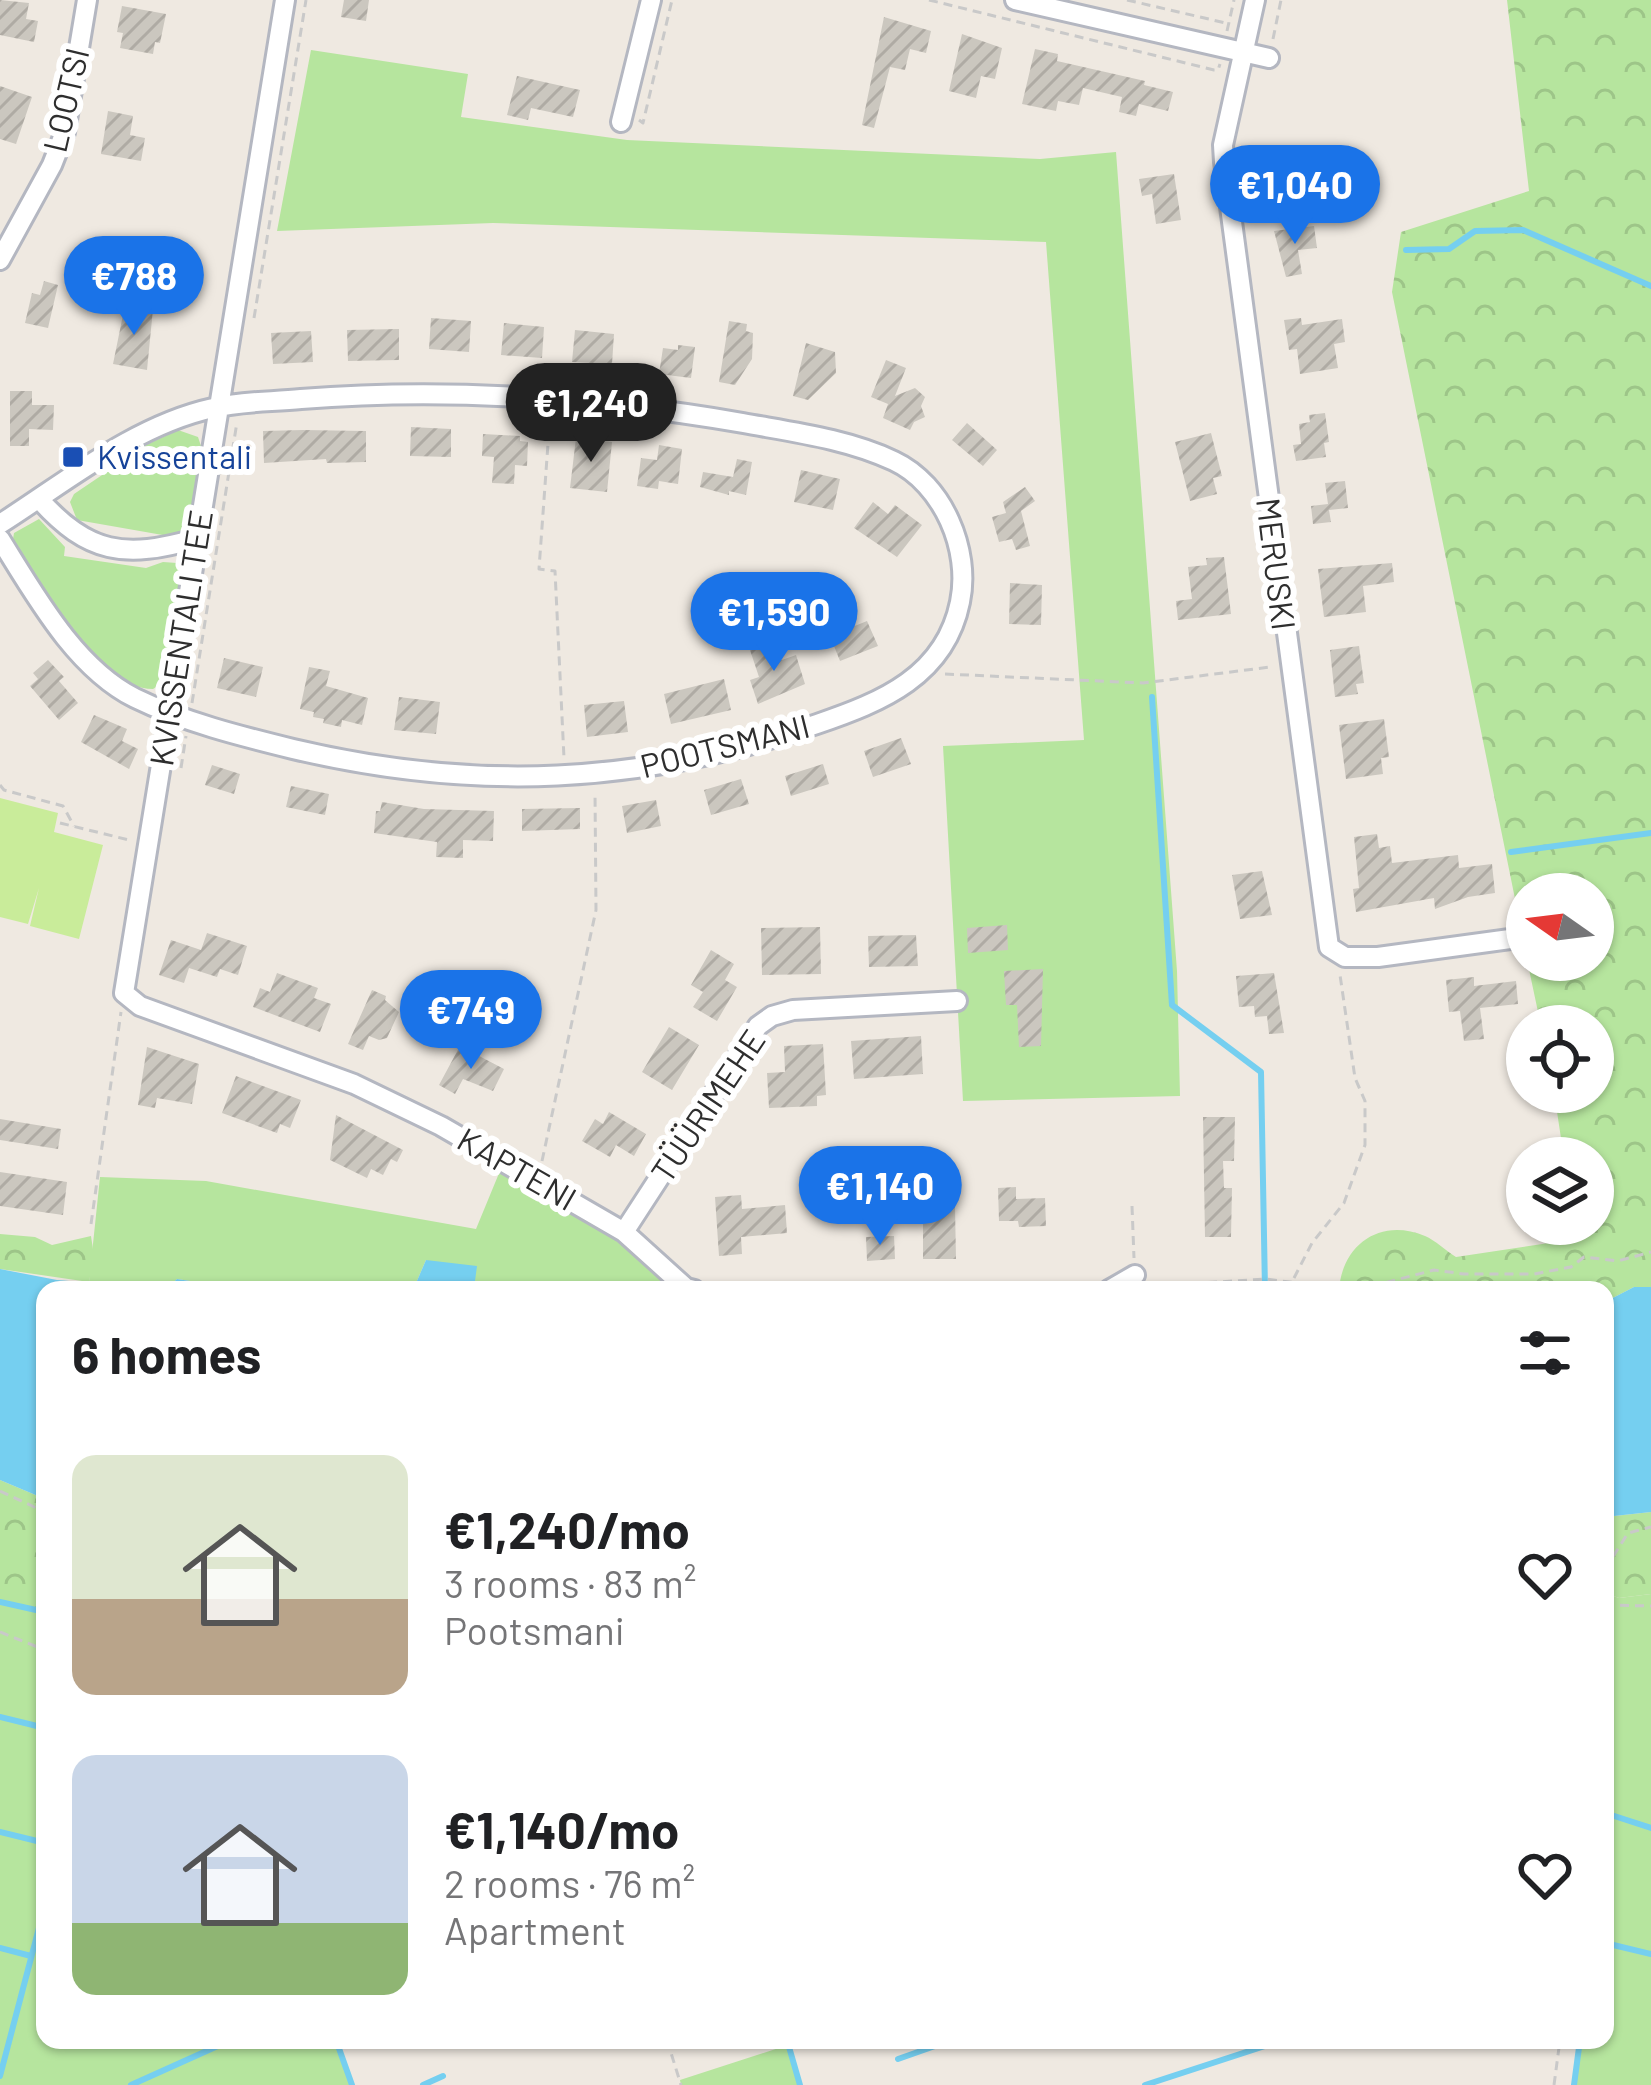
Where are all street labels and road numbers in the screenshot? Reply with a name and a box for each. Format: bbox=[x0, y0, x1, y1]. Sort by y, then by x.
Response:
street label: LOOTSI bbox=[34, 44, 96, 156]
street label: MERUSKI bbox=[1249, 495, 1305, 632]
street label: KVISSENTALI TEE bbox=[140, 507, 220, 769]
street label: POOTSMANI bbox=[636, 705, 813, 785]
street label: TÜÜRIMEHE bbox=[642, 1022, 773, 1189]
street label: KAPTENI bbox=[451, 1118, 584, 1218]

